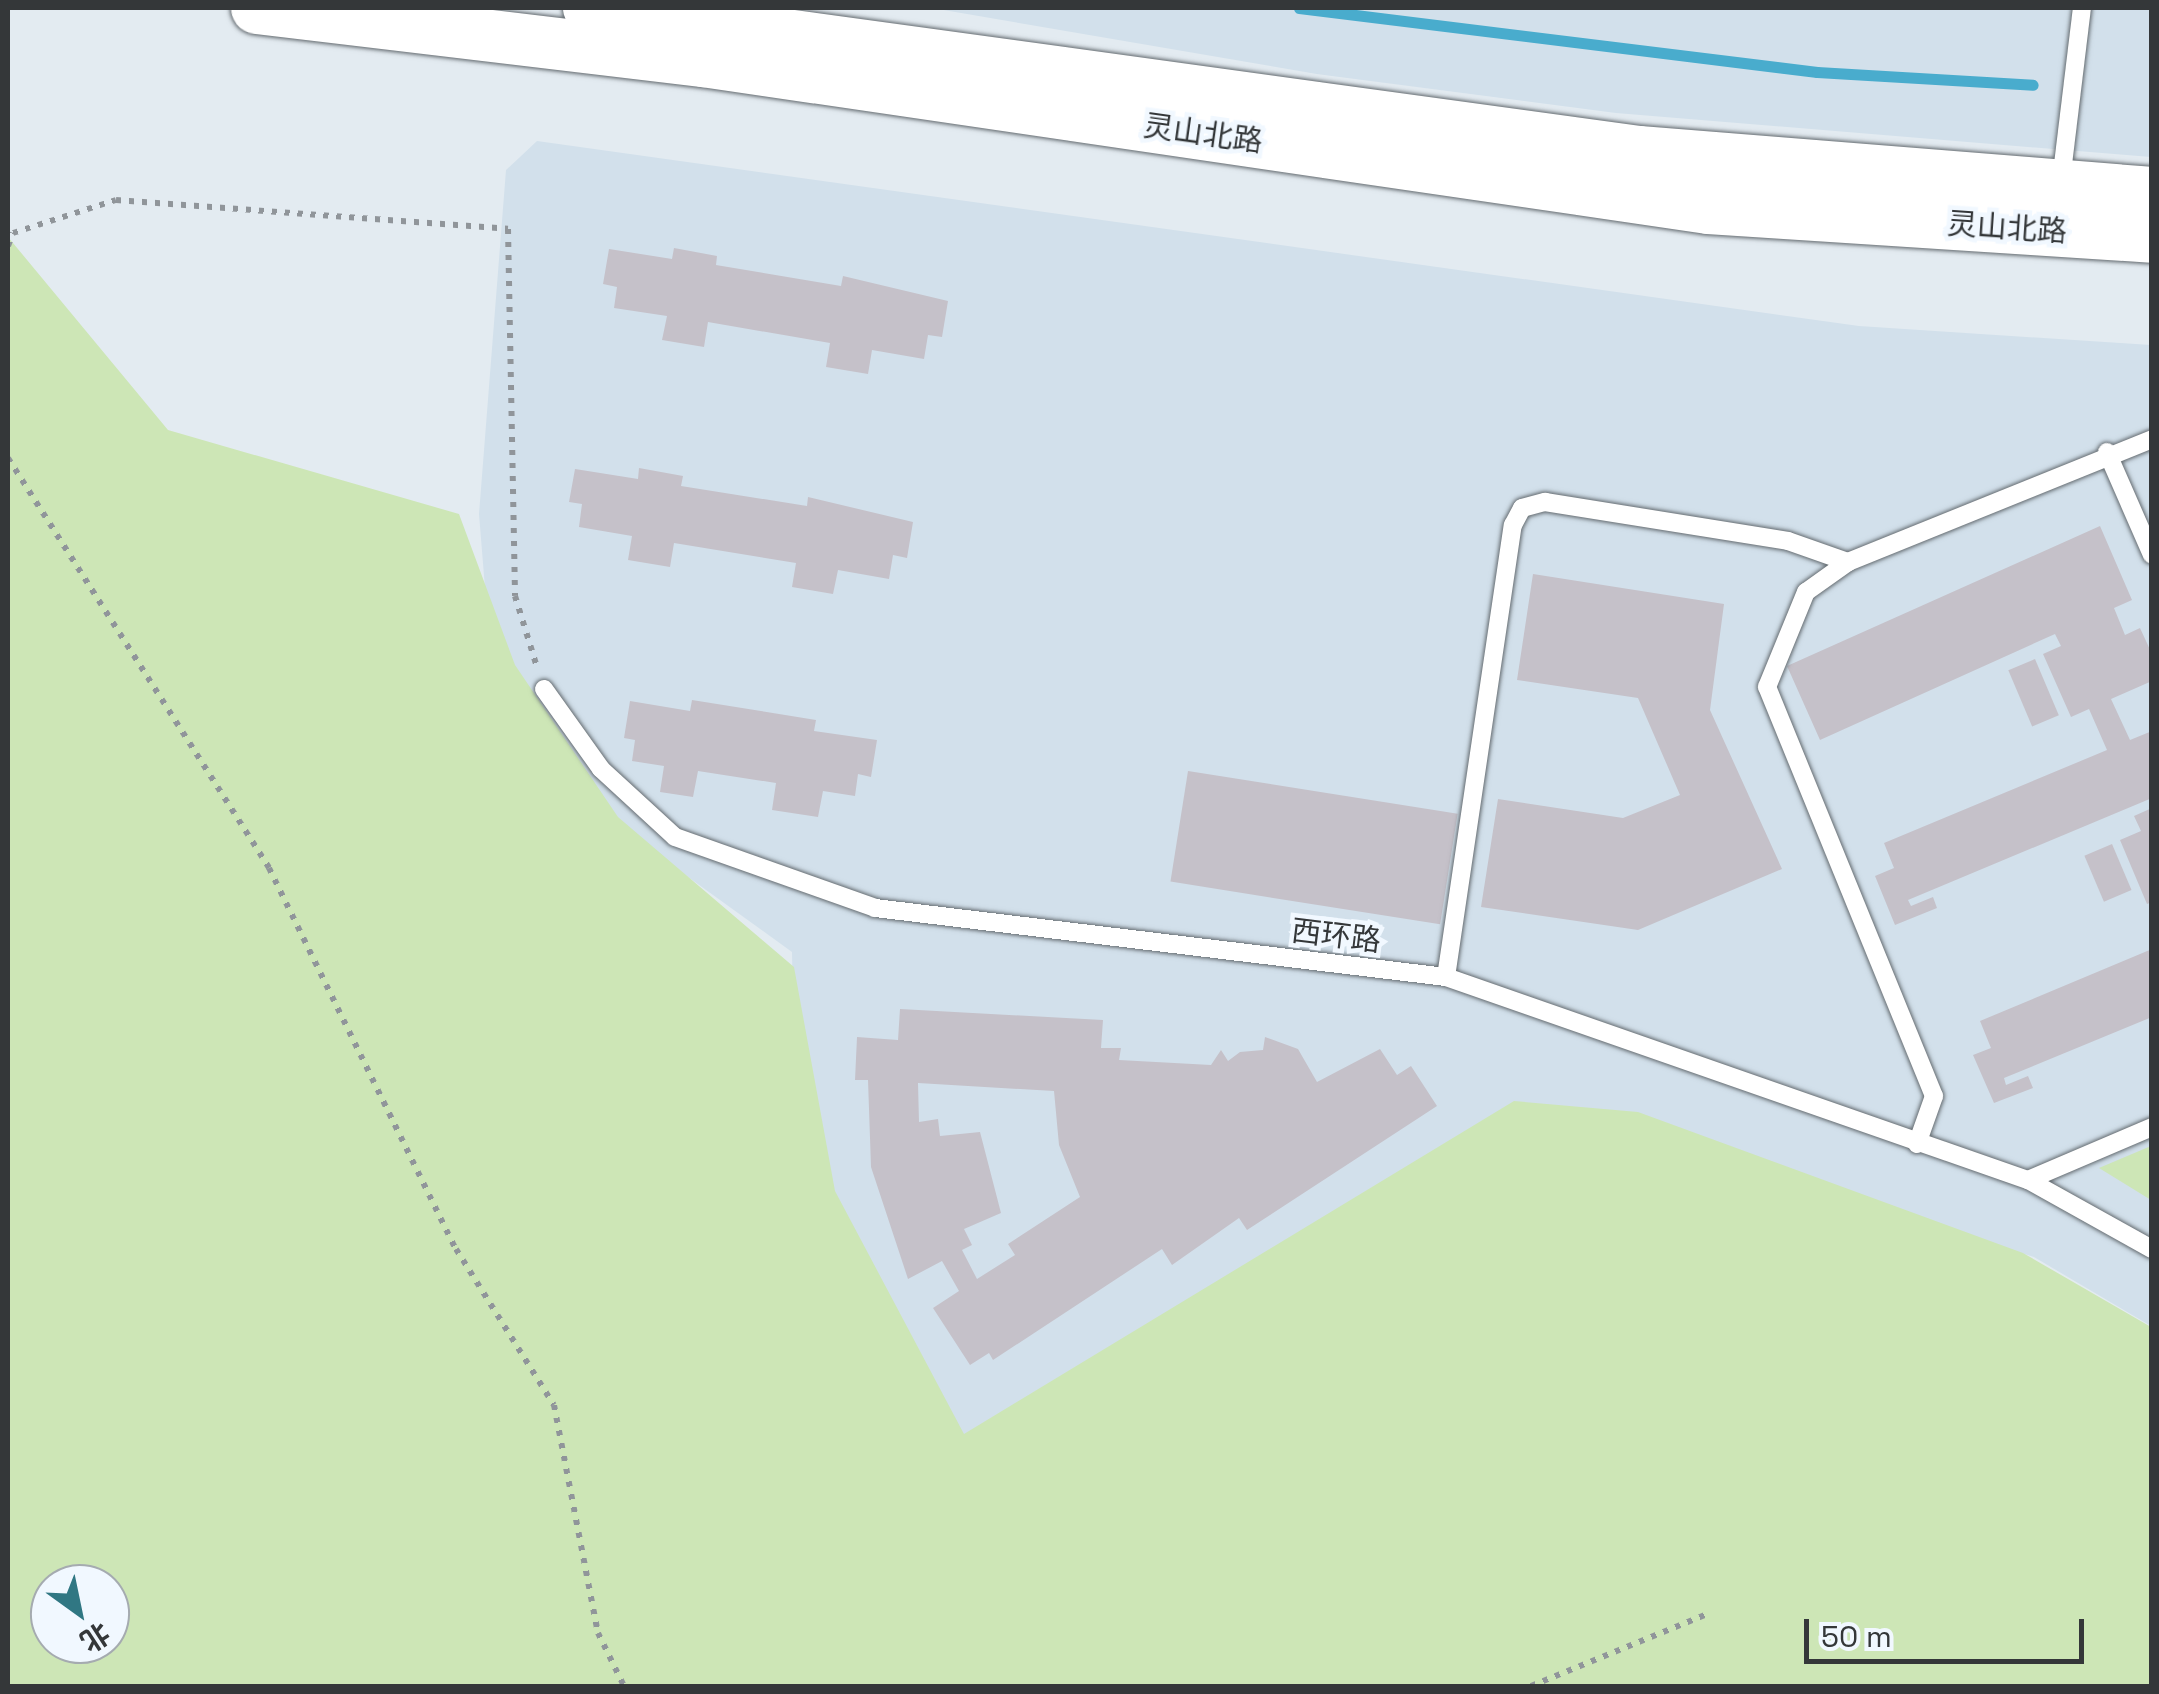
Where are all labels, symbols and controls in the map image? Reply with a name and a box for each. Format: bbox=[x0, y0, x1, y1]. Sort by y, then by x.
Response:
street label: 灵山北路 bbox=[1141, 108, 1265, 160]
street label: 灵山北路 bbox=[1946, 206, 2068, 250]
street label: 西环路 bbox=[1289, 913, 1383, 959]
north arrow bbox=[30, 1564, 130, 1664]
scale bar bbox=[1809, 1599, 2089, 1661]
text: 北 bbox=[74, 1615, 117, 1660]
text: 50 m bbox=[1821, 1617, 1892, 1656]

